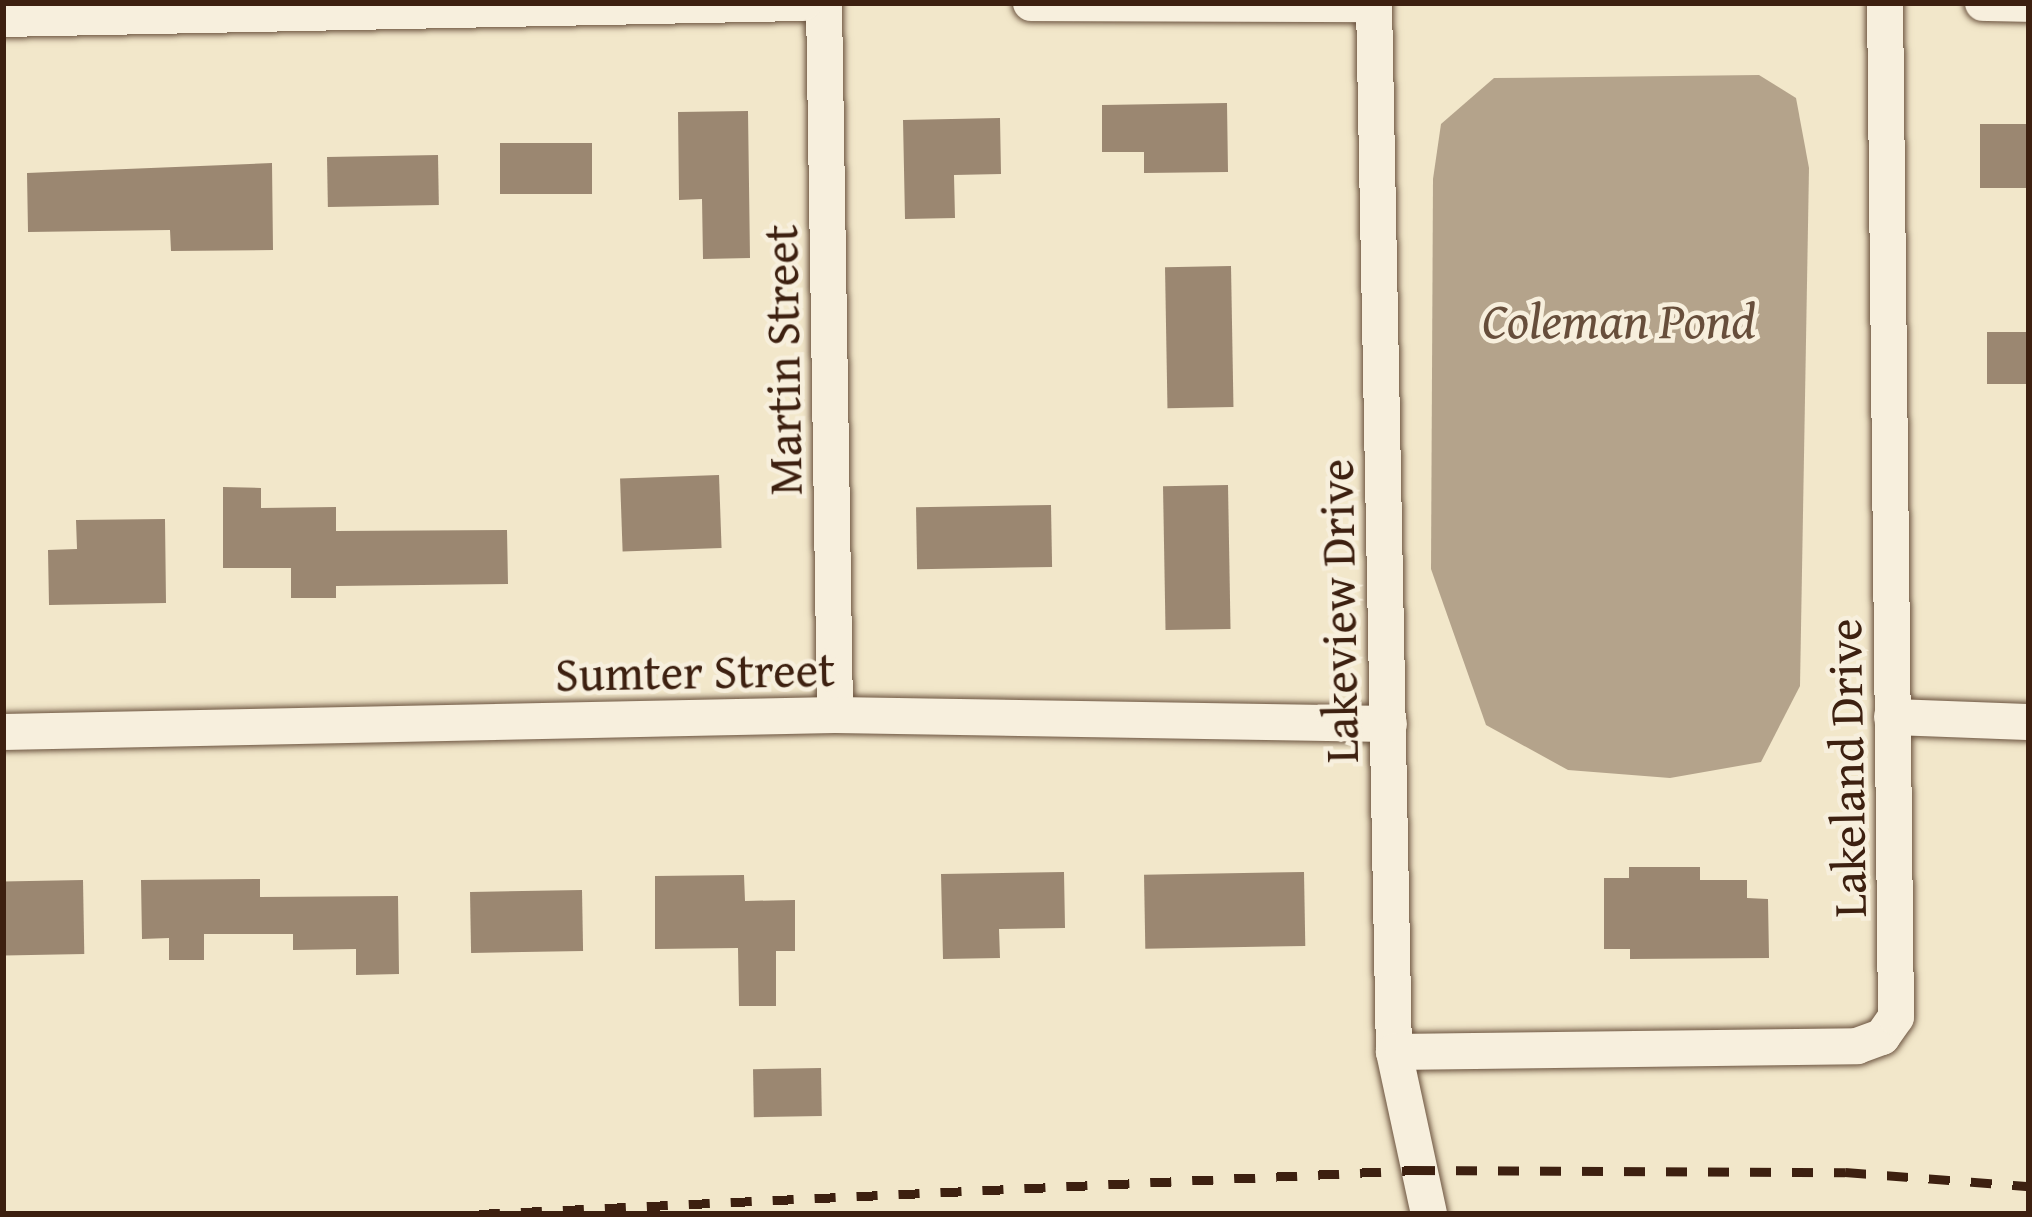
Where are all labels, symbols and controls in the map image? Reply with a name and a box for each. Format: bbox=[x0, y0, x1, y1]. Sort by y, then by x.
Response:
street label: Martin Street bbox=[751, 224, 813, 496]
water label: Coleman Pond bbox=[1482, 289, 1756, 351]
street label: Lakeview Drive bbox=[1307, 458, 1369, 764]
street label: Lakeland Drive bbox=[1815, 618, 1877, 918]
street label: Sumter Street bbox=[555, 640, 835, 702]

